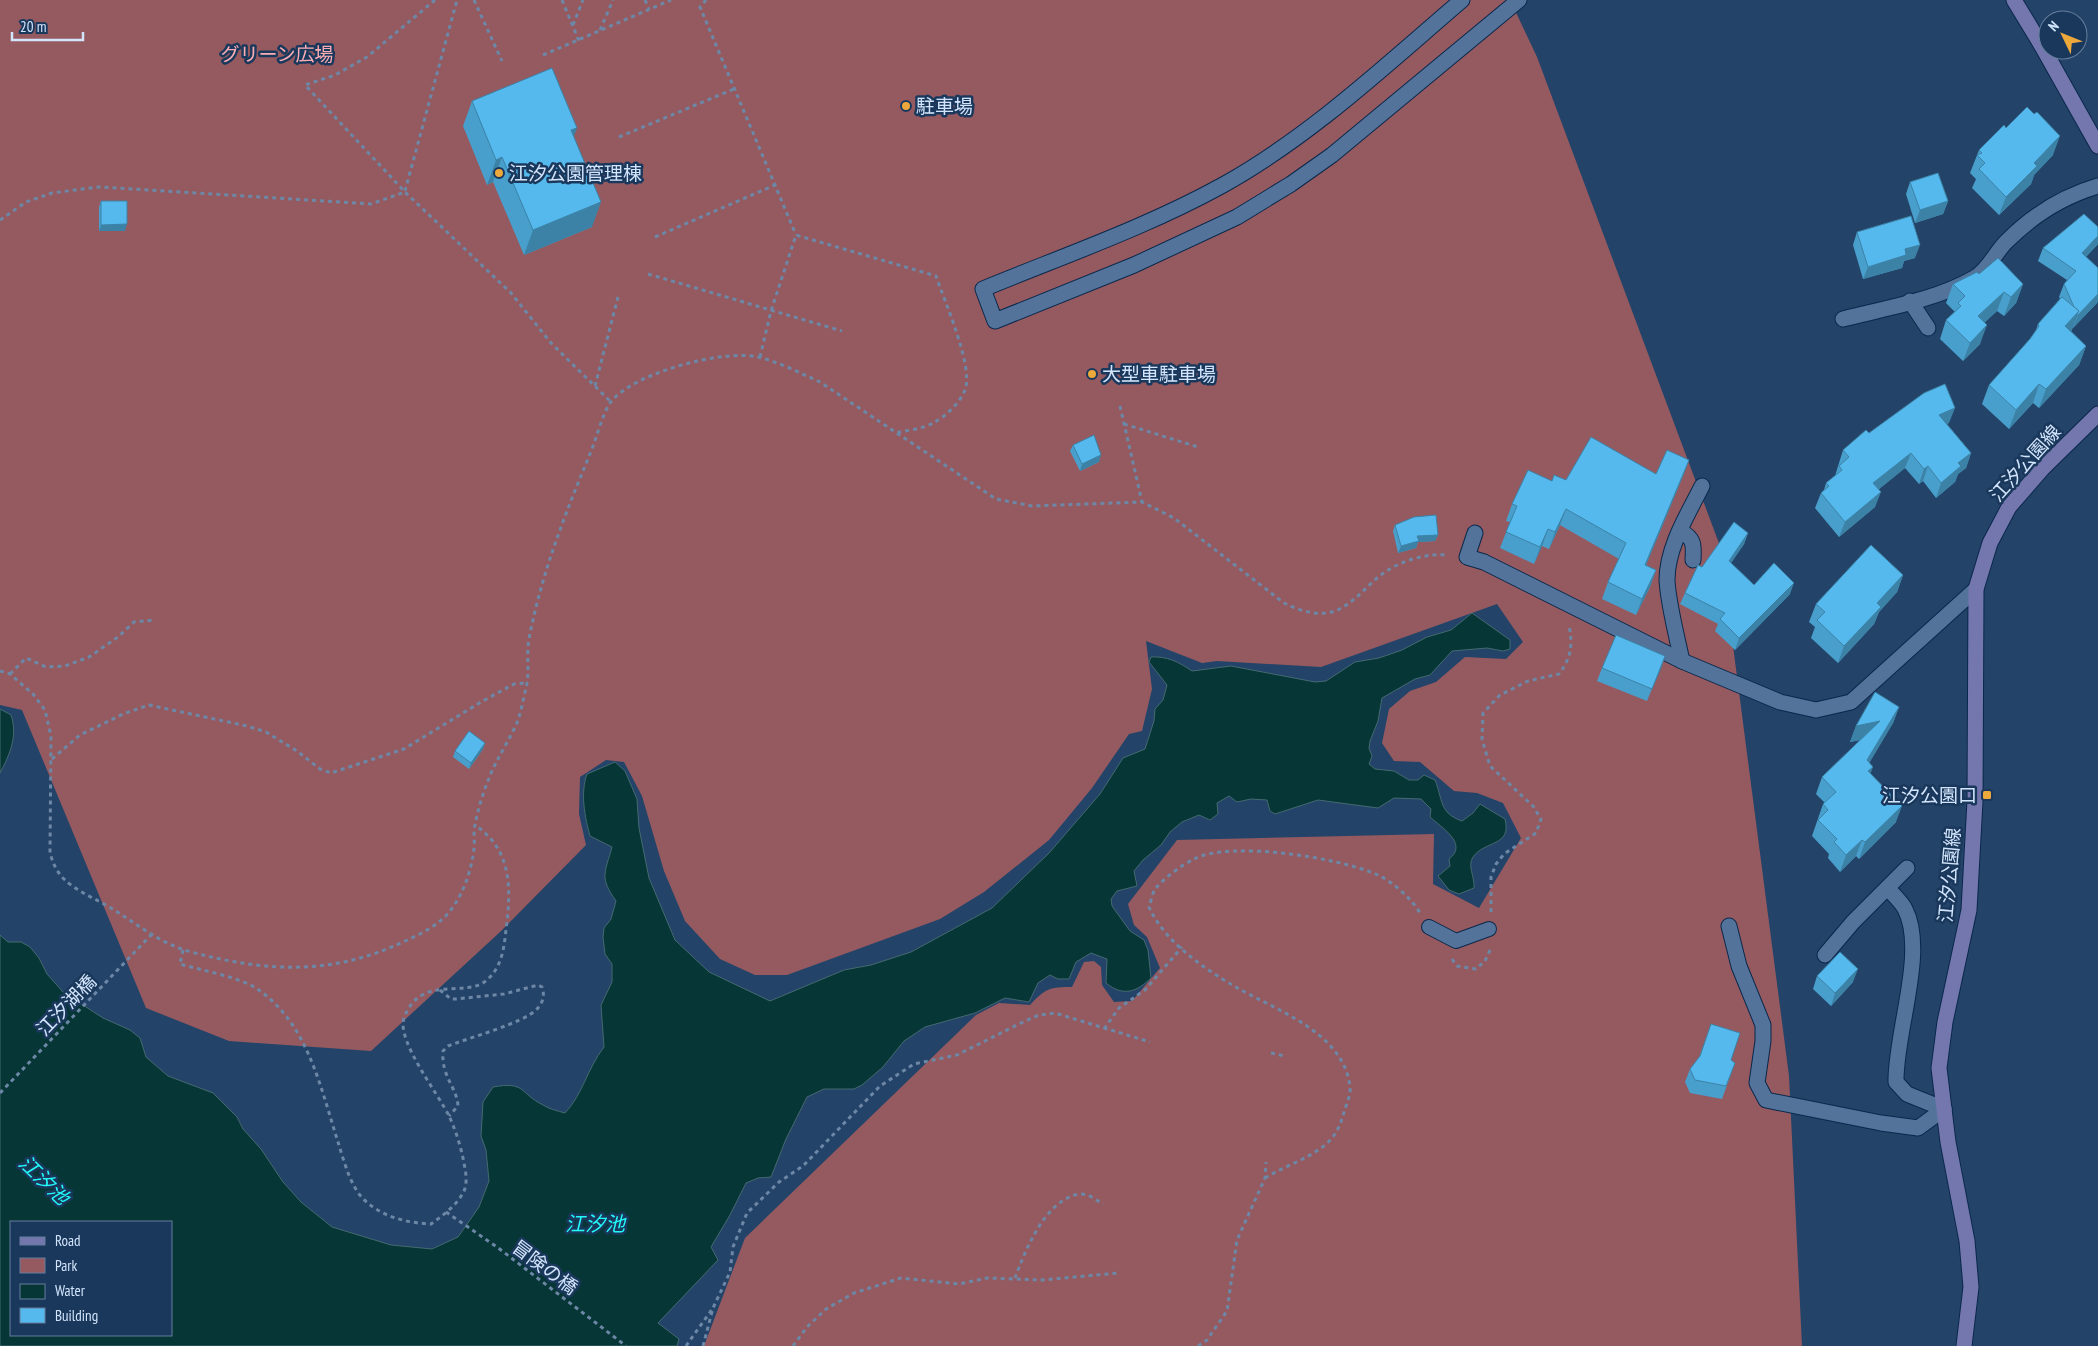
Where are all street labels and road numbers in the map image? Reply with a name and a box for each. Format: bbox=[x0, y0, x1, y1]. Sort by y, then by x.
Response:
street label: 江汐公園線 bbox=[1984, 420, 2066, 506]
street label: 江汐公園線 bbox=[1933, 827, 1965, 923]
street label: 江汐湖橋 bbox=[31, 969, 101, 1041]
street label: 冒険の橋 bbox=[507, 1235, 583, 1299]

